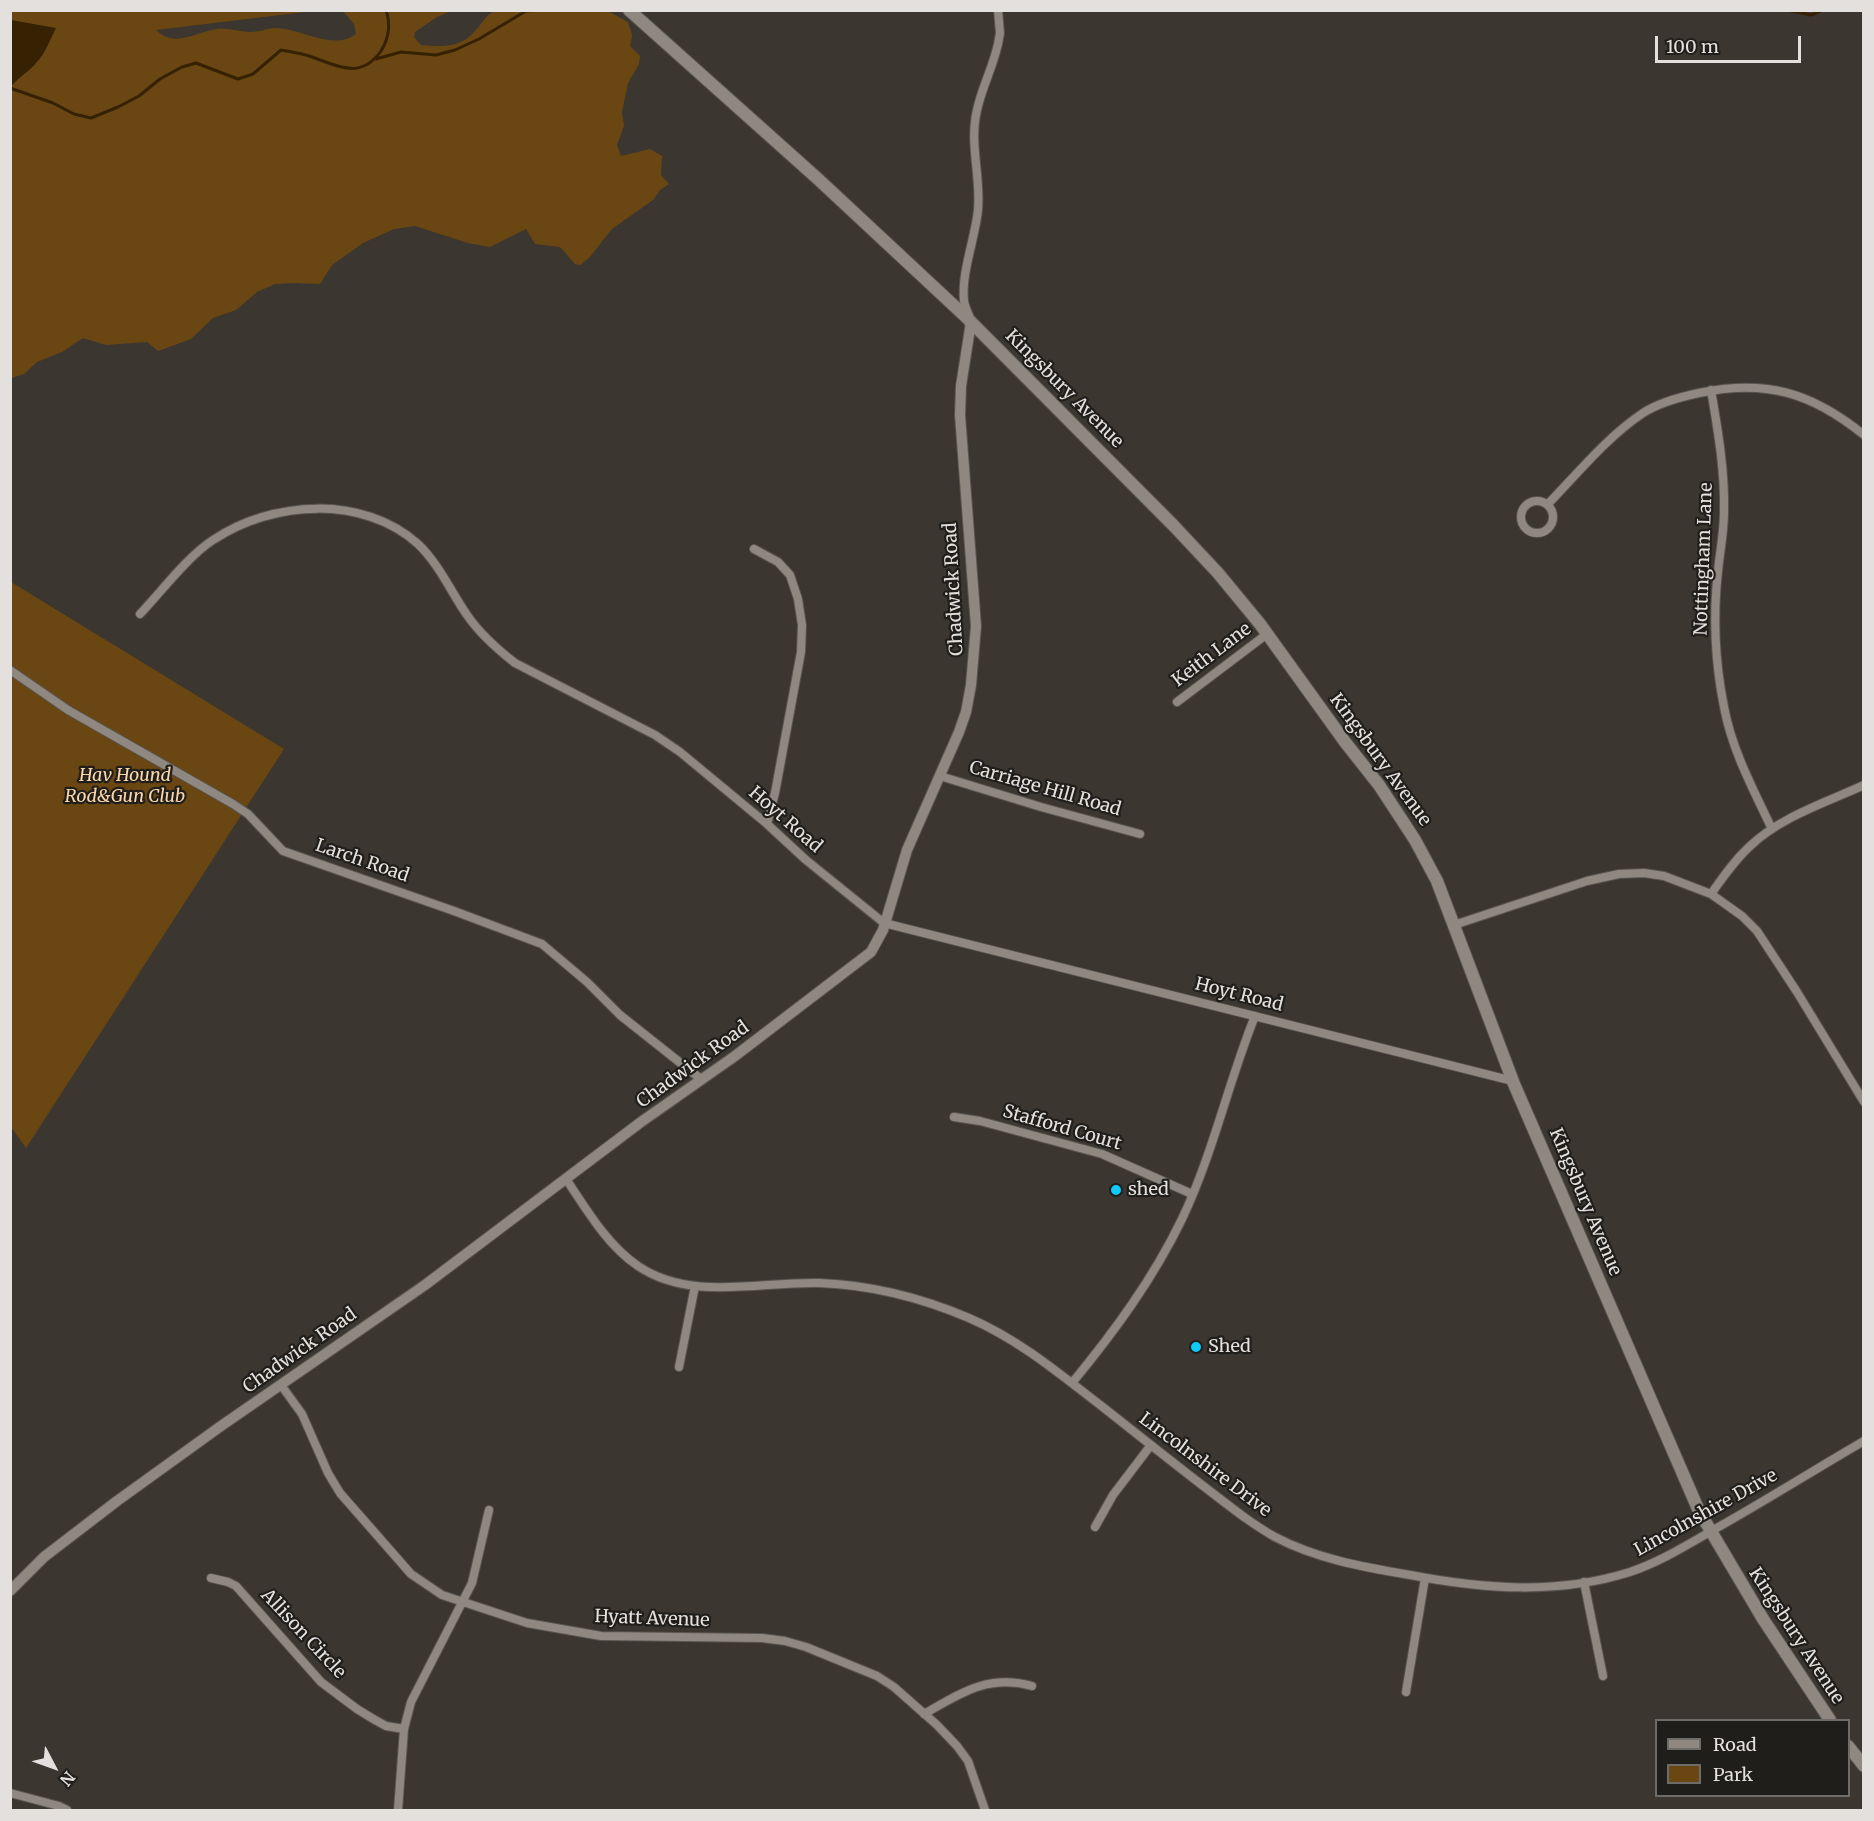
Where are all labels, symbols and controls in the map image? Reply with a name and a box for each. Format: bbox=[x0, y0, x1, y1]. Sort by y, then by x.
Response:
scale bar bbox=[1658, 24, 1804, 62]
text: 100 m bbox=[1666, 35, 1719, 58]
street label: Kingsbury Avenue bbox=[1000, 325, 1128, 453]
street label: Nottingham Lane bbox=[1691, 482, 1717, 636]
street label: Chadwick Road bbox=[940, 522, 968, 656]
street label: Keith Lane bbox=[1168, 618, 1256, 692]
street label: Kingsbury Avenue bbox=[1325, 690, 1435, 830]
street label: Carriage Hill Road bbox=[967, 757, 1123, 821]
park label: Hav Hound Rod&Gun Club bbox=[65, 765, 185, 808]
street label: Hoyt Road bbox=[744, 782, 826, 858]
street label: Larch Road bbox=[312, 835, 412, 887]
street label: Hoyt Road bbox=[1193, 974, 1285, 1016]
street label: Chadwick Road bbox=[633, 1017, 753, 1113]
street label: Stafford Court bbox=[1000, 1101, 1124, 1155]
street label: Kingsbury Avenue bbox=[1544, 1125, 1626, 1279]
place label: shed bbox=[1128, 1179, 1169, 1201]
marker: shed bbox=[1109, 1183, 1123, 1197]
street label: Chadwick Road bbox=[239, 1304, 361, 1398]
place label: Shed bbox=[1208, 1336, 1251, 1358]
marker: Shed bbox=[1189, 1340, 1203, 1354]
street label: Lincolnshire Drive bbox=[1135, 1408, 1275, 1522]
street label: Lincolnshire Drive bbox=[1631, 1465, 1781, 1561]
street label: Kingsbury Avenue bbox=[1744, 1564, 1848, 1708]
street label: Allison Circle bbox=[256, 1585, 350, 1683]
street label: Hyatt Avenue bbox=[594, 1606, 710, 1632]
legend bbox=[1655, 1719, 1850, 1797]
text: Road bbox=[1713, 1733, 1757, 1756]
north arrow bbox=[24, 1737, 84, 1797]
text: Park bbox=[1713, 1763, 1753, 1786]
text: N bbox=[56, 1767, 79, 1790]

